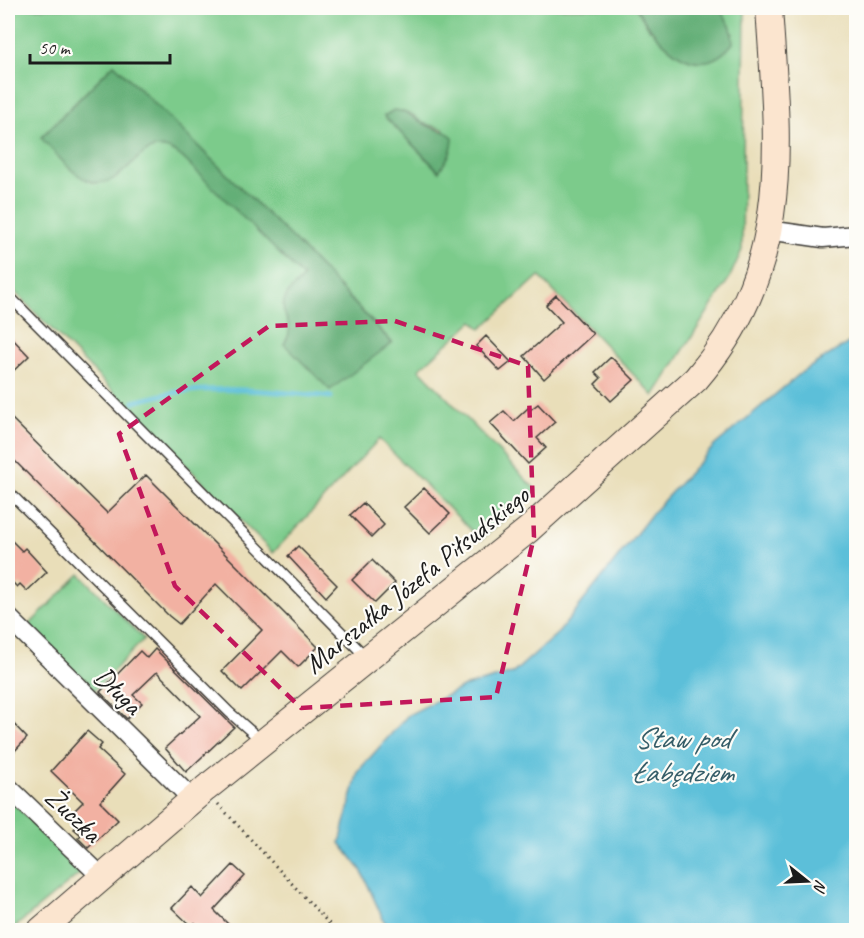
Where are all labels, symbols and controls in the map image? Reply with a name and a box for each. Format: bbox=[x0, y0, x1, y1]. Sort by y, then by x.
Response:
scale bar bbox=[30, 27, 170, 65]
text: 50 m bbox=[39, 37, 72, 59]
street label: Marszałka Józefa Piłsudskiego bbox=[297, 477, 538, 681]
street label: Długa bbox=[87, 659, 151, 723]
water label: Staw pod Łabędziem bbox=[631, 719, 739, 791]
street label: Żuczka bbox=[38, 779, 111, 851]
north arrow bbox=[777, 851, 837, 911]
text: N bbox=[808, 878, 831, 896]

